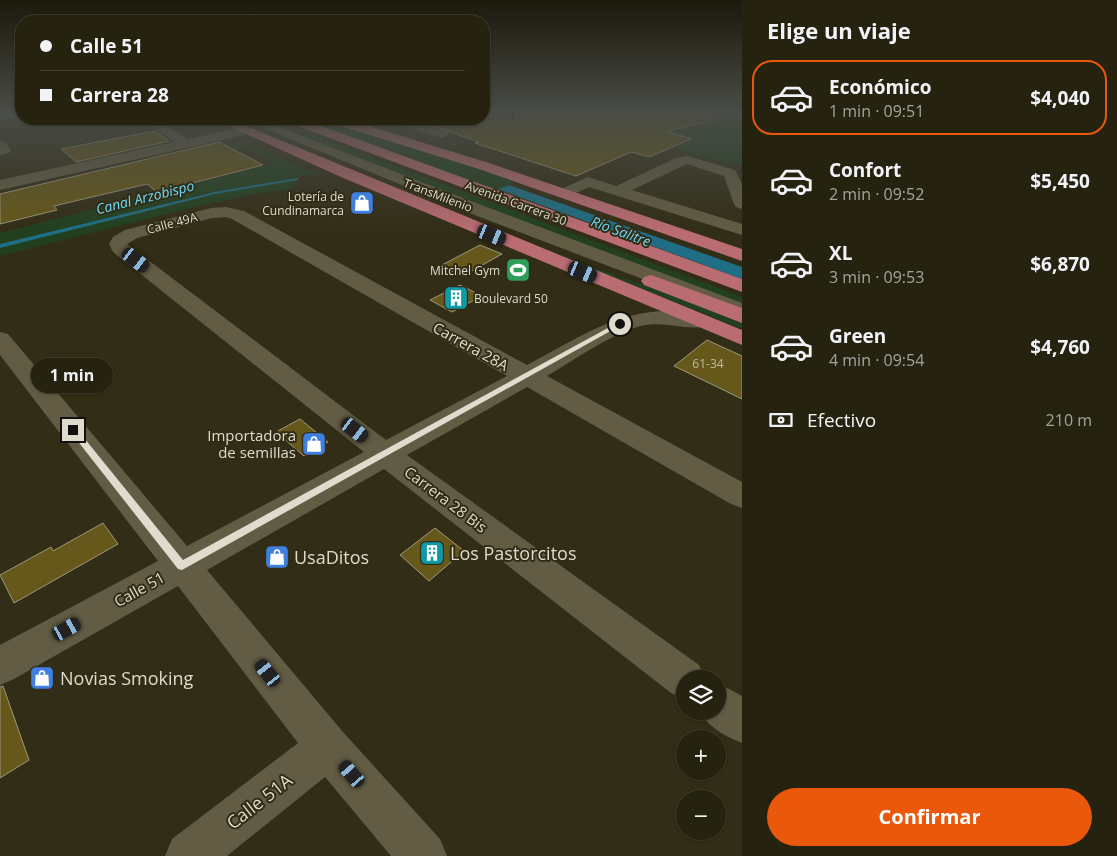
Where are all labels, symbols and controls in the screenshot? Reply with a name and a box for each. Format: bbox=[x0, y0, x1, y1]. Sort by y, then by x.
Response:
text: Elige un viaje bbox=[767, 15, 911, 45]
text: Calle 51 bbox=[70, 33, 143, 59]
text: Económico bbox=[829, 74, 931, 100]
icon: car bbox=[769, 75, 814, 120]
text: Carrera 28 bbox=[70, 82, 169, 108]
text: $4,040 bbox=[1030, 85, 1090, 111]
text: 1 min · 09:51 bbox=[829, 100, 924, 122]
text: Confort bbox=[829, 157, 901, 183]
icon: car bbox=[769, 158, 814, 203]
text: $5,450 bbox=[1030, 168, 1090, 194]
street label: TransMilenio bbox=[401, 174, 475, 216]
water label: Canal Arzobispo bbox=[94, 176, 196, 218]
street label: Avenida Carrera 30 bbox=[463, 177, 569, 229]
text: 2 min · 09:52 bbox=[829, 183, 924, 205]
place label: Lotería de Cundinamarca bbox=[262, 188, 344, 219]
shop icon: Lotería de Cundinamarca bbox=[349, 190, 375, 216]
street label: Calle 49A bbox=[145, 208, 199, 238]
water label: Río Salitre bbox=[589, 211, 654, 251]
car bbox=[475, 222, 508, 248]
text: XL bbox=[829, 240, 852, 266]
icon: car bbox=[769, 241, 814, 286]
car bbox=[119, 245, 152, 275]
text: $6,870 bbox=[1030, 251, 1090, 277]
sports icon: Mitchel Gym bbox=[505, 257, 531, 283]
car bbox=[566, 259, 599, 285]
place label: Mitchel Gym bbox=[430, 262, 500, 279]
text: 3 min · 09:53 bbox=[829, 266, 924, 288]
building icon: Boulevard 50 bbox=[443, 285, 469, 311]
place label: Boulevard 50 bbox=[474, 290, 548, 307]
route start bbox=[609, 313, 631, 335]
street label: Carrera 28A bbox=[430, 317, 513, 375]
text: Green bbox=[829, 323, 886, 349]
icon: car bbox=[769, 324, 814, 369]
text: $4,760 bbox=[1030, 334, 1090, 360]
text: 4 min · 09:54 bbox=[829, 349, 924, 371]
house number: 61-34 bbox=[692, 355, 724, 372]
callout: 1 min bbox=[32, 358, 114, 392]
text: 1 min bbox=[50, 364, 94, 386]
icon: cash bbox=[767, 406, 795, 434]
text: Efectivo bbox=[807, 407, 876, 433]
text: 210 m bbox=[1046, 409, 1092, 431]
car bbox=[338, 415, 371, 445]
route end bbox=[62, 419, 84, 441]
place label: Importadora de semillas bbox=[207, 425, 296, 462]
shop icon: Importadora de semillas bbox=[301, 431, 327, 457]
street label: Carrera 28 Bis bbox=[401, 461, 491, 537]
building icon: Los Pastorcitos bbox=[419, 540, 445, 566]
place label: Los Pastorcitos bbox=[450, 541, 576, 565]
shop icon: UsaDitos bbox=[264, 544, 290, 570]
place label: UsaDitos bbox=[294, 545, 369, 569]
street label: Calle 51 bbox=[110, 567, 168, 611]
car bbox=[50, 615, 83, 643]
car bbox=[252, 657, 283, 689]
shop icon: Novias Smoking bbox=[29, 665, 55, 691]
place label: Novias Smoking bbox=[60, 666, 194, 690]
map controls bbox=[676, 670, 726, 840]
button: layers bbox=[676, 670, 726, 720]
button: + bbox=[676, 730, 726, 780]
car bbox=[336, 758, 367, 790]
street label: Calle 51A bbox=[221, 767, 297, 834]
button: Confirmar bbox=[767, 788, 1092, 846]
button: − bbox=[676, 790, 726, 840]

